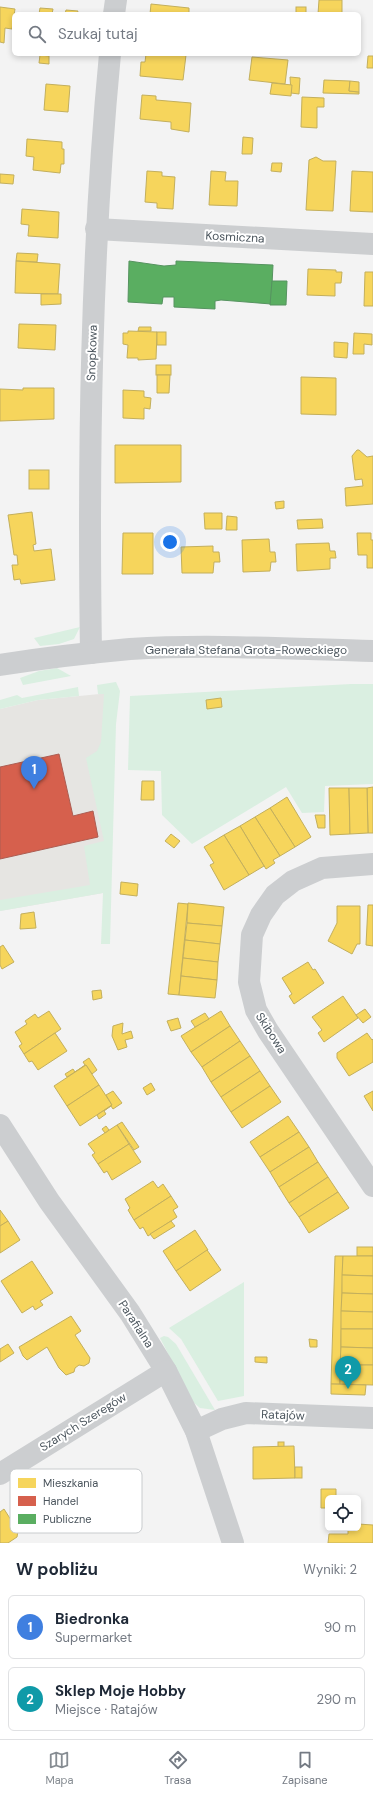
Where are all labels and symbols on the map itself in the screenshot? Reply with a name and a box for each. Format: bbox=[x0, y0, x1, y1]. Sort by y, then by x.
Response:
street label: Kosmiczna bbox=[205, 227, 265, 247]
street label: Snopkowa bbox=[83, 325, 101, 381]
your location bbox=[160, 532, 180, 552]
street label: Generała Stefana Grota-Roweckiego bbox=[145, 642, 347, 658]
pin: 1 bbox=[21, 756, 47, 789]
street label: Skibowa bbox=[252, 1009, 290, 1057]
street label: Parafialna bbox=[115, 1297, 157, 1351]
pin: 2 bbox=[335, 1356, 361, 1389]
street label: Szarych Szeregów bbox=[37, 1389, 129, 1455]
street label: Ratajów bbox=[261, 1406, 305, 1424]
legend bbox=[10, 1469, 142, 1533]
text: Mieszkania bbox=[43, 1476, 98, 1490]
text: Handel bbox=[43, 1494, 78, 1508]
text: Publiczne bbox=[43, 1512, 92, 1526]

